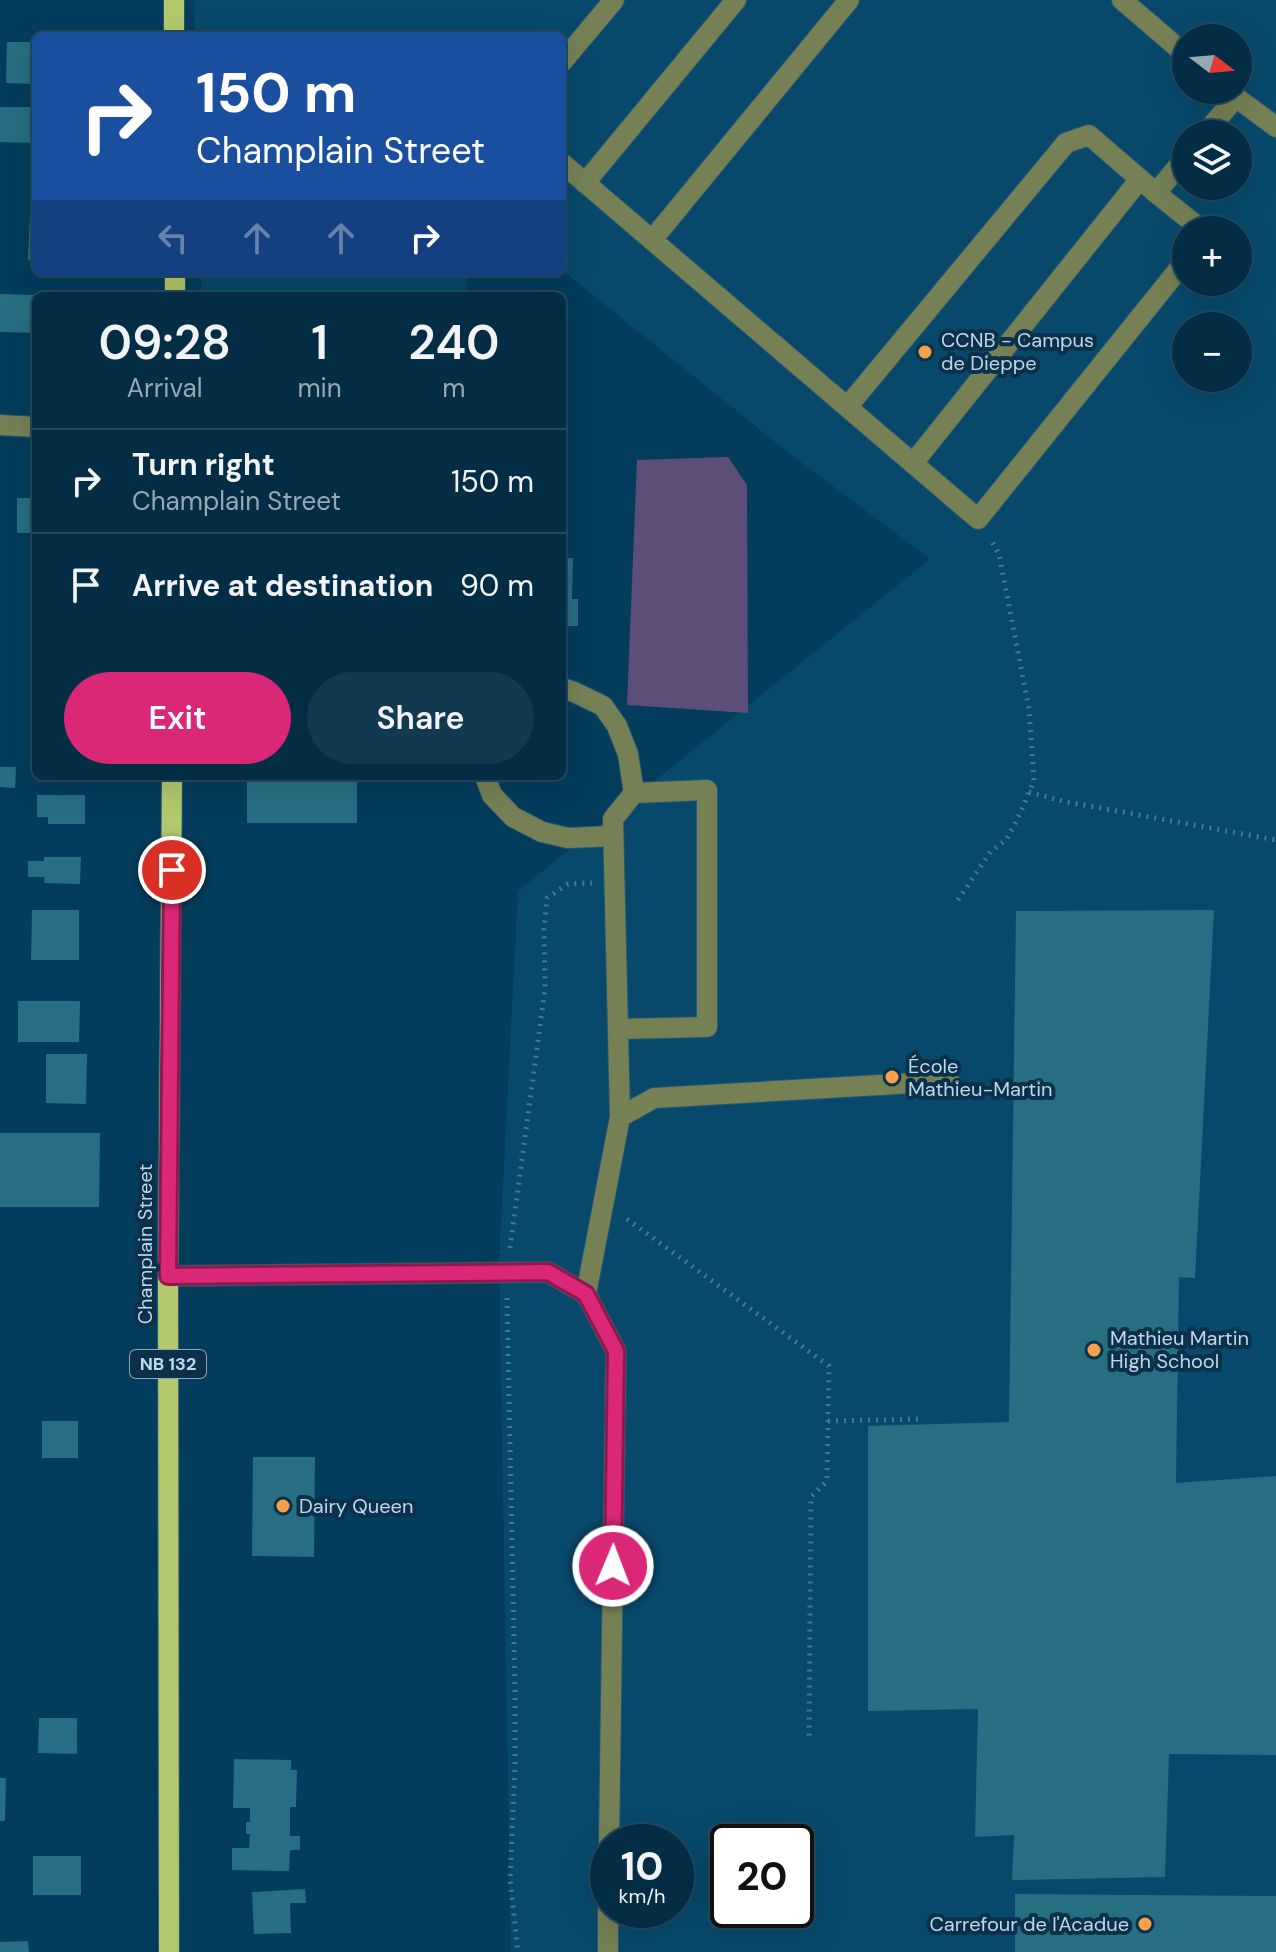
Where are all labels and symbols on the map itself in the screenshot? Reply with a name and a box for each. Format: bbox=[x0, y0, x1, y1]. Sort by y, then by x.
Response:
north arrow bbox=[1172, 24, 1252, 104]
place label: CCNB - Campus de Dieppe bbox=[941, 327, 1094, 376]
marker: CCNB - Campus de Dieppe bbox=[916, 343, 934, 361]
pin bbox=[138, 836, 206, 904]
place label: École Mathieu-Martin bbox=[908, 1053, 1052, 1102]
marker: École Mathieu-Martin bbox=[883, 1068, 901, 1086]
street label: Champlain Street bbox=[132, 1164, 158, 1324]
place label: Mathieu Martin High School bbox=[1110, 1325, 1249, 1374]
marker: Mathieu Martin High School bbox=[1085, 1341, 1103, 1359]
road number: NB 132 bbox=[130, 1350, 206, 1378]
place label: Dairy Queen bbox=[299, 1493, 413, 1519]
marker: Dairy Queen bbox=[274, 1497, 292, 1515]
position arrow bbox=[571, 1524, 655, 1608]
speed limit sign: 20 bbox=[710, 1824, 814, 1928]
place label: Carrefour de l'Acadue bbox=[930, 1911, 1129, 1937]
marker: Carrefour de l'Acadue bbox=[1136, 1915, 1154, 1933]

